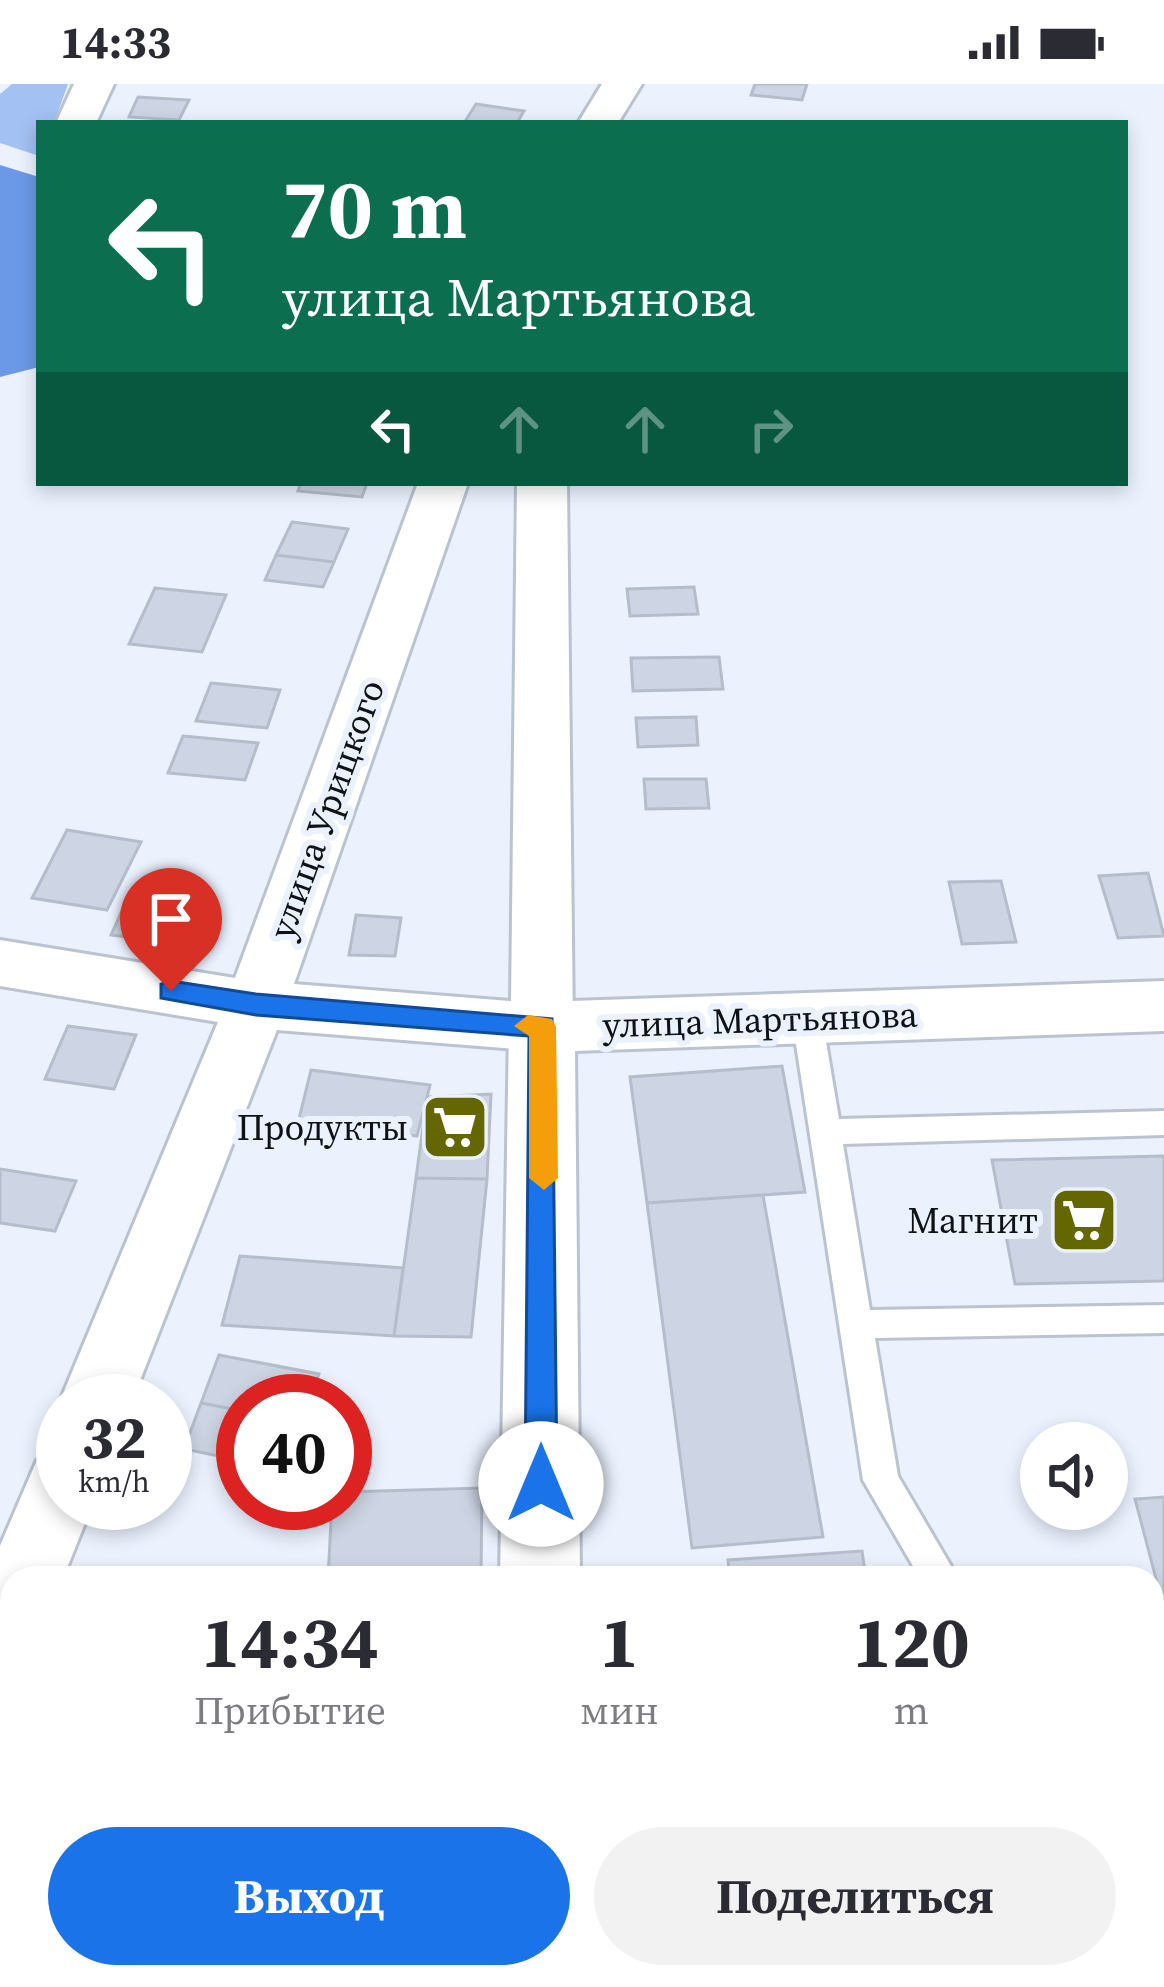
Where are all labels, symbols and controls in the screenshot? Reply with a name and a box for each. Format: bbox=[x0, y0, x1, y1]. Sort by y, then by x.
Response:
text: 14:33 bbox=[60, 11, 171, 73]
text: 70 m bbox=[282, 151, 467, 266]
icon: left bbox=[84, 168, 240, 324]
text: улица Мартьянова bbox=[282, 260, 755, 334]
icon: left bbox=[360, 396, 426, 462]
icon: ahead bbox=[486, 396, 552, 462]
icon: ahead bbox=[612, 396, 678, 462]
icon: right bbox=[738, 396, 804, 462]
street label: улица Урицкого bbox=[257, 673, 396, 946]
pin bbox=[120, 868, 222, 991]
icon: arrive bbox=[138, 886, 204, 952]
street label: улица Мартьянова bbox=[602, 989, 919, 1049]
supermarket icon: Продукты bbox=[420, 1092, 490, 1162]
place label: Продукты bbox=[237, 1103, 408, 1152]
supermarket icon: Магнит bbox=[1049, 1185, 1119, 1255]
place label: Магнит bbox=[907, 1196, 1038, 1245]
speed limit sign: 40 bbox=[216, 1374, 372, 1530]
text: 32 bbox=[81, 1396, 147, 1478]
position arrow bbox=[478, 1421, 604, 1547]
map controls bbox=[1020, 1422, 1128, 1530]
button: sound bbox=[1020, 1422, 1128, 1530]
text: km/h bbox=[78, 1461, 150, 1502]
text: 14:34 bbox=[201, 1592, 379, 1691]
text: 1 bbox=[600, 1592, 639, 1691]
text: 120 bbox=[853, 1592, 970, 1691]
text: Прибытие bbox=[194, 1684, 386, 1737]
text: мин bbox=[580, 1684, 659, 1737]
text: m bbox=[894, 1684, 929, 1737]
button: Выход bbox=[48, 1827, 570, 1965]
button: Поделиться bbox=[594, 1827, 1116, 1965]

